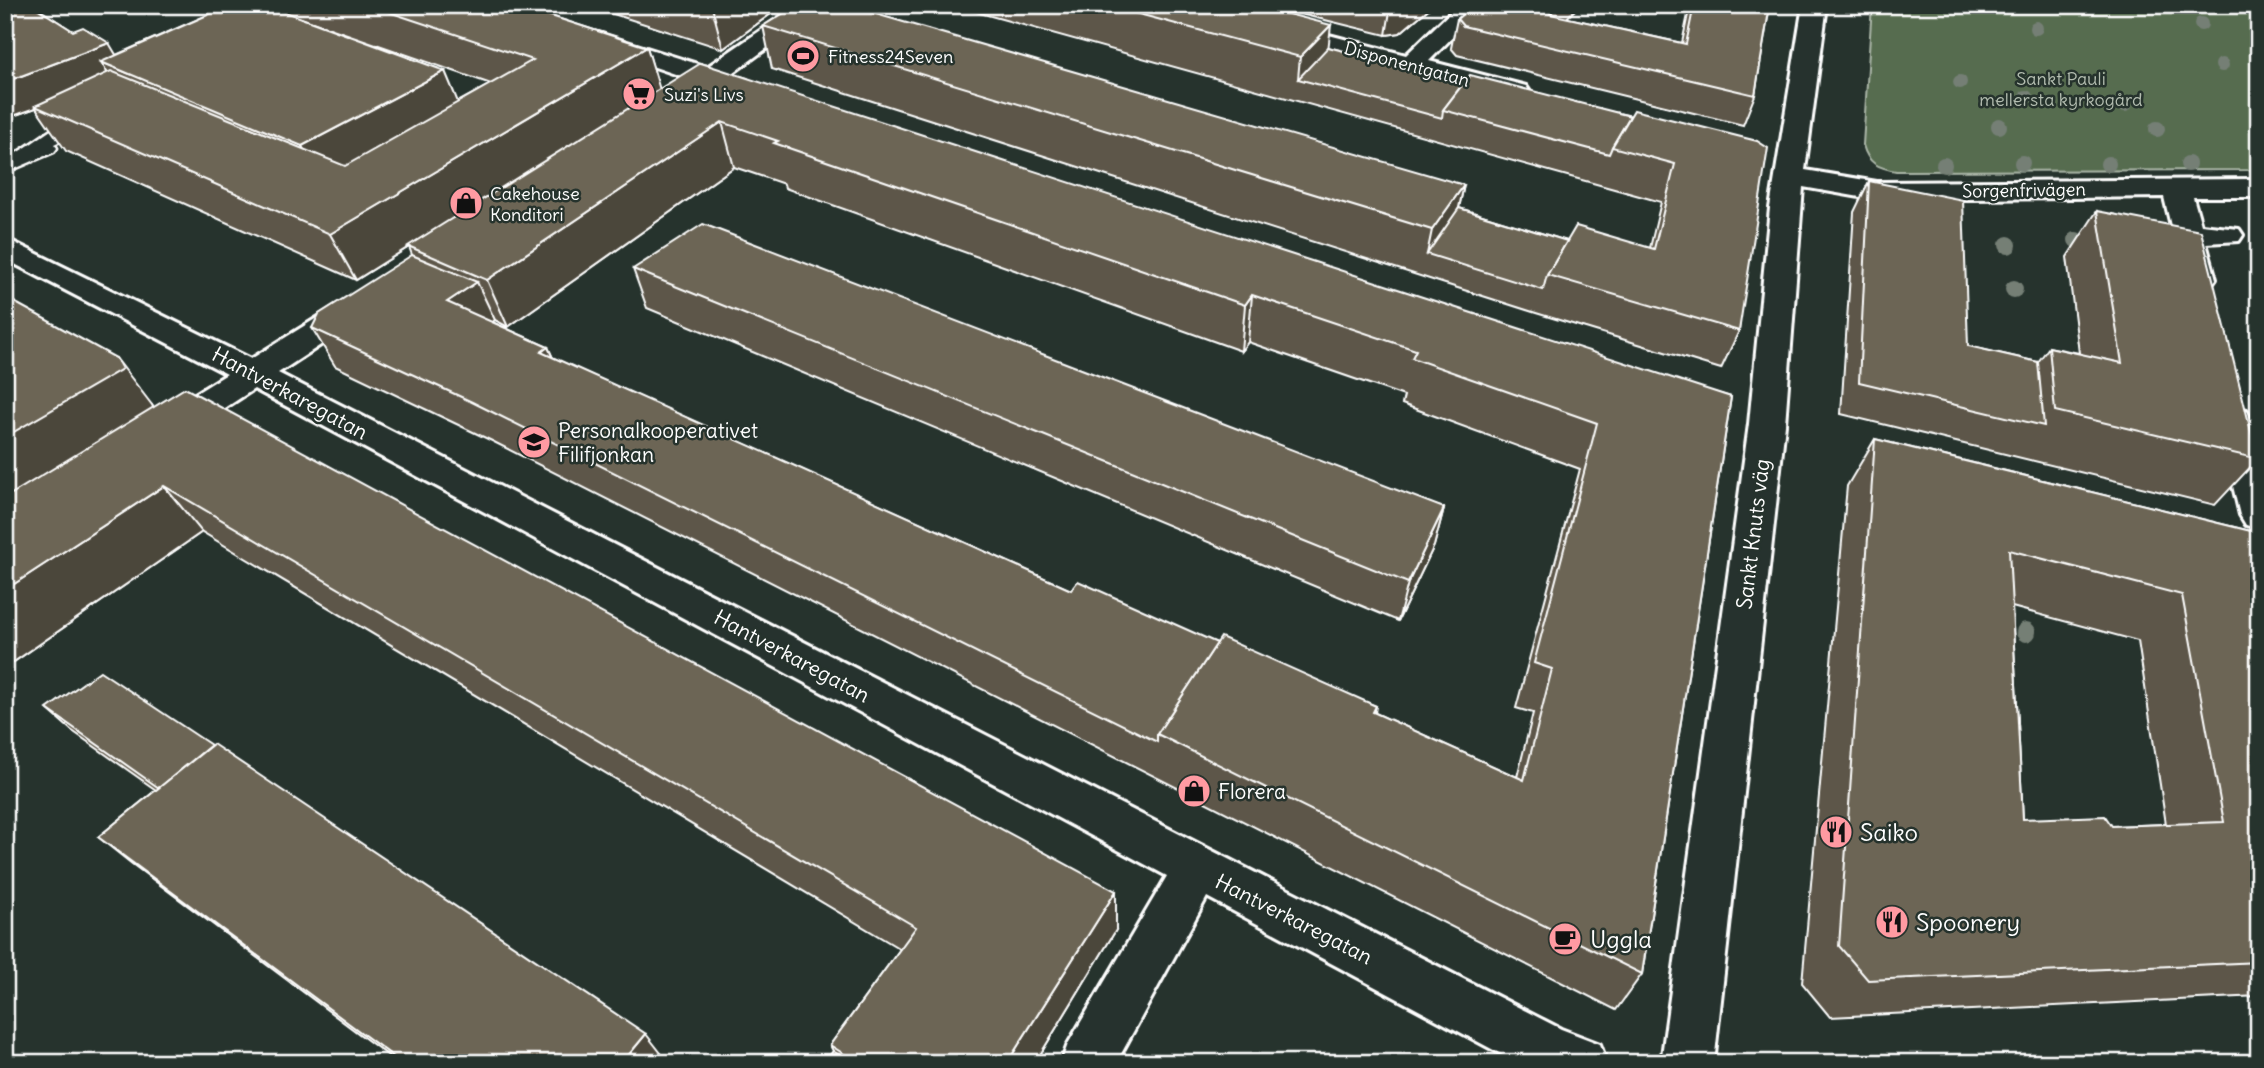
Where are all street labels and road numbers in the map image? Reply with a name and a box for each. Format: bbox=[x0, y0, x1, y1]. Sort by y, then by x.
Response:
street label: Disponentgatan bbox=[1342, 36, 1472, 92]
street label: Sorgenfrivägen bbox=[1962, 177, 2086, 203]
street label: Hantverkaregatan bbox=[207, 340, 373, 446]
street label: Sankt Knuts väg bbox=[1730, 457, 1776, 611]
street label: Hantverkaregatan bbox=[709, 603, 875, 709]
street label: Hantverkaregatan bbox=[1211, 868, 1377, 970]

